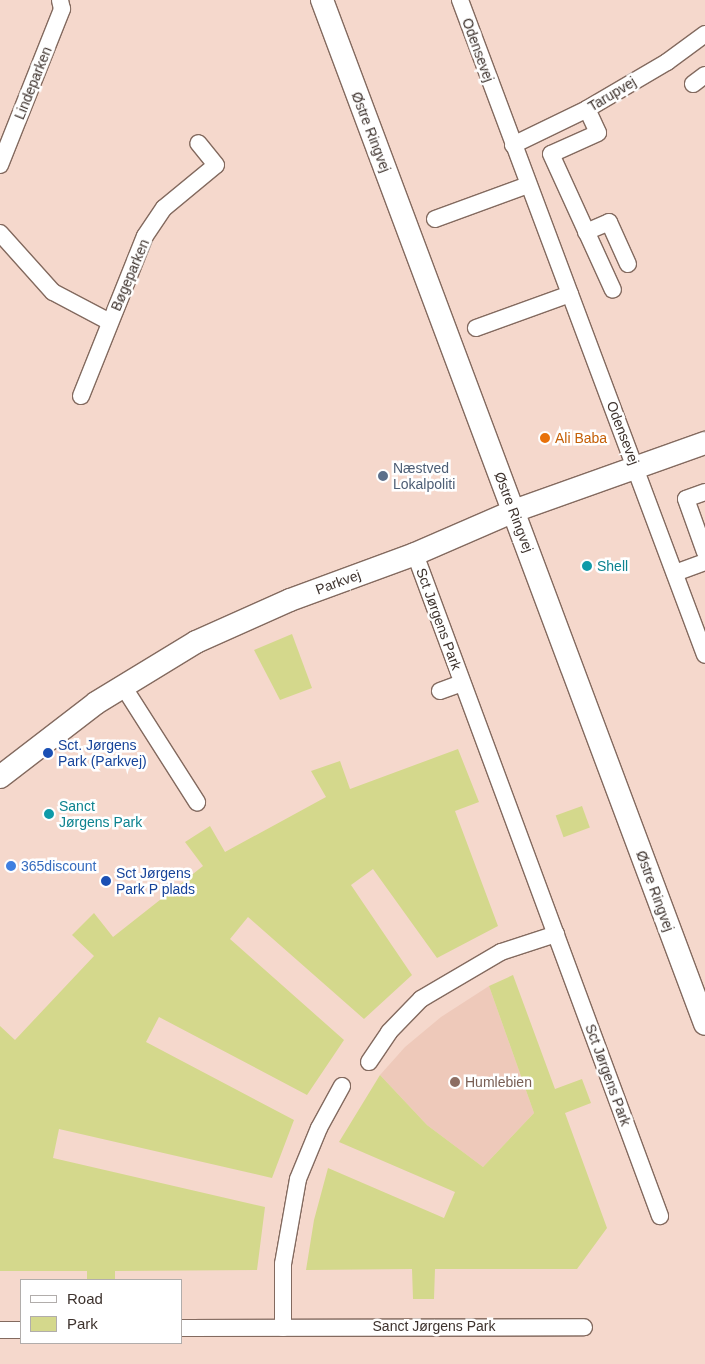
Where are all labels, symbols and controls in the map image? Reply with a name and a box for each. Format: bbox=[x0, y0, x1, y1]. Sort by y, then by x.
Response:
street label: Odensevej bbox=[459, 16, 497, 84]
street label: Lindeparken bbox=[11, 44, 55, 122]
street label: Tarupvej bbox=[585, 73, 639, 115]
street label: Østre Ringvej bbox=[348, 89, 394, 175]
street label: Bøgeparken bbox=[107, 237, 153, 313]
street label: Odensevej bbox=[603, 399, 643, 467]
place label: Ali Baba bbox=[555, 430, 607, 446]
marker: Ali Baba bbox=[539, 432, 551, 444]
place label: Næstved Lokalpoliti bbox=[393, 460, 455, 492]
street label: Østre Ringvej bbox=[491, 469, 537, 555]
marker: Næstved Lokalpoliti bbox=[377, 470, 389, 482]
place label: Shell bbox=[597, 558, 628, 574]
marker: Shell bbox=[581, 560, 593, 572]
street label: Parkvej bbox=[313, 566, 363, 598]
street label: Sct Jørgens Park bbox=[413, 566, 465, 672]
place label: Sct. Jørgens Park (Parkvej) bbox=[58, 737, 147, 770]
marker: Sct. Jørgens Park (Parkvej) bbox=[42, 747, 54, 759]
place label: Sanct Jørgens Park bbox=[59, 798, 142, 830]
marker: Sanct Jørgens Park bbox=[43, 808, 55, 820]
street label: Østre Ringvej bbox=[633, 848, 677, 934]
place label: 365discount bbox=[21, 858, 97, 874]
marker: 365discount bbox=[5, 860, 17, 872]
place label: Sct Jørgens Park P plads bbox=[116, 865, 195, 898]
marker: Sct Jørgens Park P plads bbox=[100, 875, 112, 887]
street label: Sct Jørgens Park bbox=[582, 1022, 634, 1128]
place label: Humlebien bbox=[465, 1074, 532, 1090]
marker: Humlebien bbox=[449, 1076, 461, 1088]
legend bbox=[20, 1279, 182, 1344]
text: Road bbox=[67, 1290, 103, 1307]
text: Park bbox=[67, 1315, 98, 1332]
street label: Sanct Jørgens Park bbox=[373, 1318, 495, 1334]

